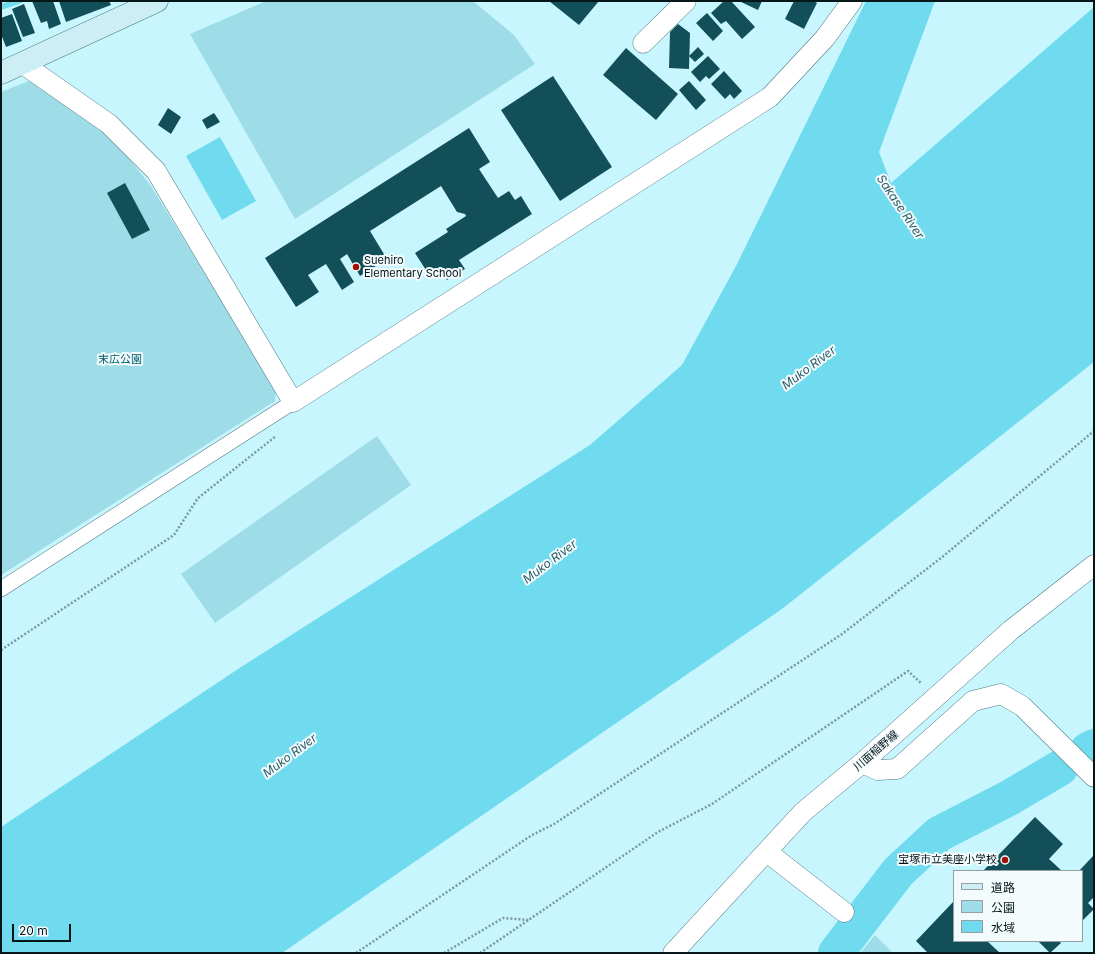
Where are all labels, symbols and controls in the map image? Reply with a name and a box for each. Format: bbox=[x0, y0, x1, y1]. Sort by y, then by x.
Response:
water label: Sakase River bbox=[873, 172, 927, 242]
place label: Suehiro Elementary School bbox=[364, 254, 461, 280]
marker: Suehiro Elementary School bbox=[351, 262, 361, 272]
water label: Muko River bbox=[779, 343, 839, 393]
park label: 末広公園 bbox=[98, 353, 142, 367]
water label: Muko River bbox=[520, 537, 580, 587]
street label: 川面稲野線 bbox=[851, 728, 901, 774]
water label: Muko River bbox=[260, 731, 320, 781]
place label: 宝塚市立美座小学校 bbox=[898, 853, 997, 867]
marker: 宝塚市立美座小学校 bbox=[1000, 855, 1010, 865]
legend bbox=[953, 870, 1083, 942]
text: 道路 bbox=[991, 880, 1015, 895]
text: 公園 bbox=[991, 900, 1015, 915]
scale bar bbox=[14, 916, 73, 942]
text: 水域 bbox=[991, 920, 1015, 935]
text: 20 m bbox=[19, 923, 48, 938]

